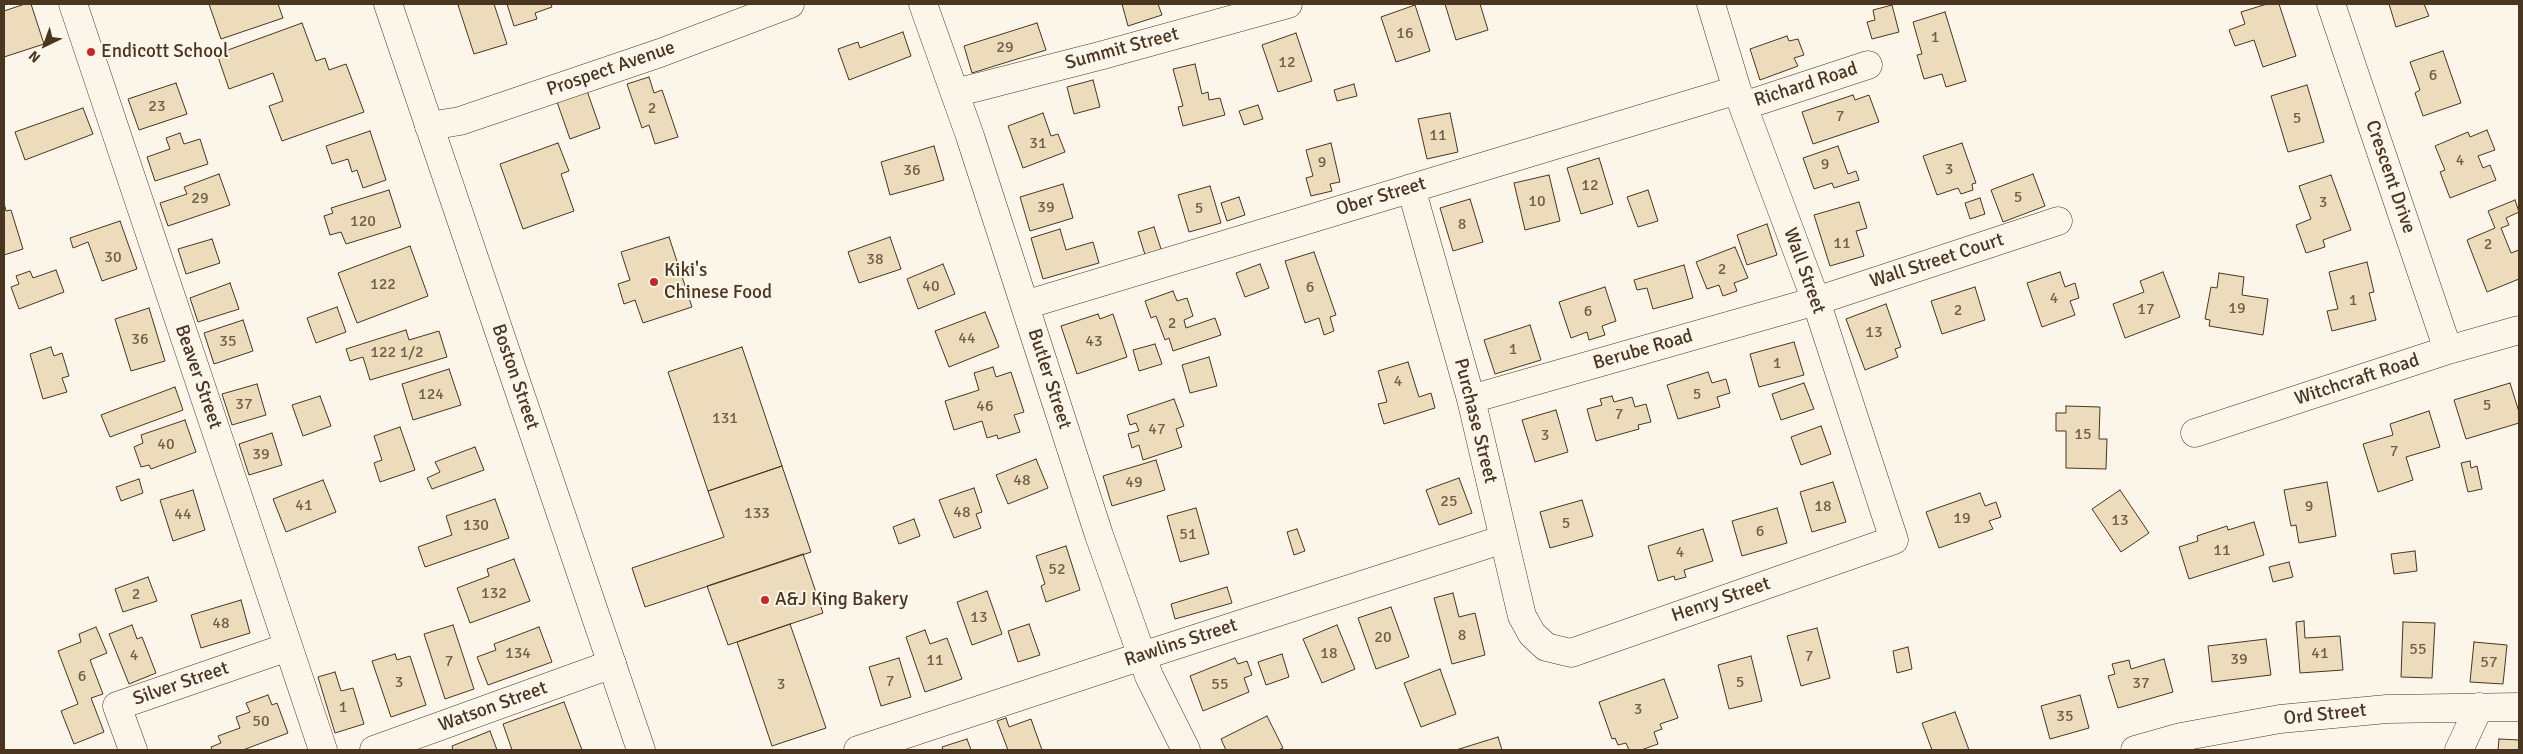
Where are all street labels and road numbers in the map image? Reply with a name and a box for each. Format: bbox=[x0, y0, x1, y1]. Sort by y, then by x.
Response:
street label: Summit Street bbox=[1063, 23, 1181, 75]
street label: Prospect Avenue bbox=[544, 36, 678, 102]
street label: Richard Road bbox=[1751, 58, 1861, 112]
street label: Crescent Drive bbox=[2360, 118, 2420, 236]
street label: Ober Street bbox=[1333, 173, 1429, 221]
street label: Wall Street bbox=[1778, 225, 1830, 317]
street label: Wall Street Court bbox=[1867, 229, 2007, 293]
street label: Boston Street bbox=[486, 321, 544, 433]
street label: Beaver Street bbox=[169, 322, 227, 432]
street label: Berube Road bbox=[1590, 325, 1696, 375]
street label: Butler Street bbox=[1022, 326, 1076, 432]
street label: Witchcraft Road bbox=[2292, 349, 2422, 411]
street label: Purchase Street bbox=[1448, 356, 1502, 486]
street label: Henry Street bbox=[1669, 572, 1773, 628]
street label: Rawlins Street bbox=[1122, 614, 1240, 672]
street label: Silver Street bbox=[130, 657, 232, 711]
street label: Watson Street bbox=[436, 677, 550, 737]
street label: Ord Street bbox=[2282, 699, 2368, 731]

